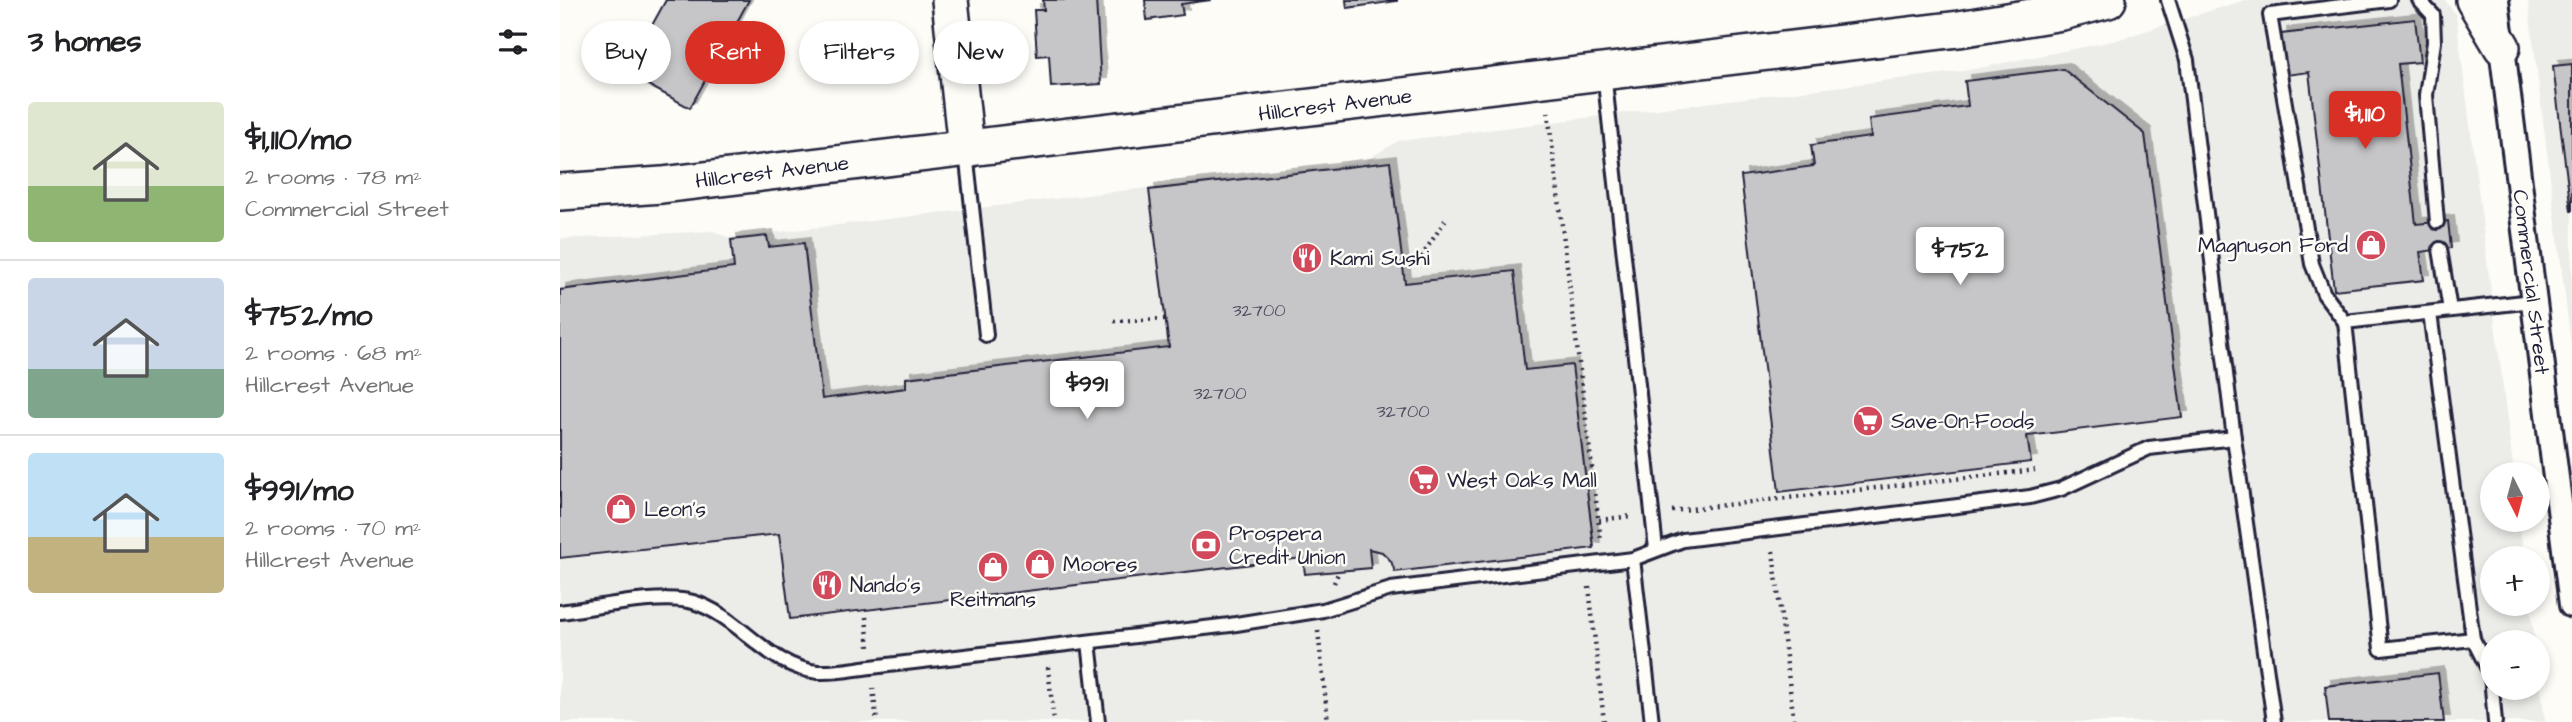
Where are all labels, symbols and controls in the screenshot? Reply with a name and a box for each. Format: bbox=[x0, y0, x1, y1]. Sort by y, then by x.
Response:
text: 3 homes bbox=[28, 21, 142, 63]
chip: Buy bbox=[581, 21, 671, 84]
chip: Rent bbox=[685, 21, 785, 84]
chip: Filters bbox=[799, 21, 919, 84]
chip: New bbox=[933, 21, 1029, 84]
icon: filters bbox=[494, 23, 532, 61]
street label: Hillcrest Avenue bbox=[1257, 81, 1413, 129]
pin: $1,110 bbox=[2308, 92, 2422, 151]
text: $1,110 bbox=[2345, 98, 2385, 130]
text: $1,110/mo bbox=[245, 119, 351, 161]
icon: home bbox=[84, 130, 168, 214]
street label: Hillcrest Avenue bbox=[694, 148, 850, 196]
text: 2 rooms · 78 m² bbox=[245, 161, 422, 193]
street label: Commercial Street bbox=[2505, 188, 2557, 377]
text: Commercial Street bbox=[245, 193, 449, 225]
pin: $752 bbox=[1919, 228, 2001, 287]
shop icon: Magnuson Ford bbox=[2354, 228, 2388, 262]
place label: Magnuson Ford bbox=[2198, 231, 2348, 262]
text: $752 bbox=[1932, 234, 1988, 266]
restaurant icon: Kami Sushi bbox=[1290, 241, 1324, 275]
place label: Kami Sushi bbox=[1330, 244, 1430, 273]
text: $752/mo bbox=[245, 295, 372, 337]
house number: 32700 bbox=[1232, 298, 1286, 323]
icon: home bbox=[84, 306, 168, 390]
text: 2 rooms · 68 m² bbox=[245, 337, 422, 369]
pin: $991 bbox=[1046, 362, 1128, 421]
text: $991 bbox=[1066, 368, 1108, 400]
text: Hillcrest Avenue bbox=[245, 369, 414, 401]
house number: 32700 bbox=[1193, 381, 1247, 406]
house number: 32700 bbox=[1376, 399, 1430, 424]
supermarket icon: Save-On-Foods bbox=[1851, 404, 1885, 438]
place label: Save-On-Foods bbox=[1891, 407, 2035, 436]
north arrow bbox=[2480, 462, 2550, 532]
map controls bbox=[2480, 462, 2550, 700]
supermarket icon: West Oaks Mall bbox=[1407, 463, 1441, 497]
place label: West Oaks Mall bbox=[1447, 466, 1597, 495]
text: $991/mo bbox=[245, 470, 354, 512]
icon: home bbox=[84, 481, 168, 565]
shop icon: Leon's bbox=[604, 492, 638, 526]
place label: Leon's bbox=[644, 495, 706, 524]
text: 2 rooms · 70 m² bbox=[245, 512, 421, 544]
place label: Prospera Credit Union bbox=[1229, 519, 1345, 572]
bank icon: Prospera Credit Union bbox=[1189, 528, 1223, 562]
text: Hillcrest Avenue bbox=[245, 544, 414, 576]
button: + bbox=[2480, 546, 2550, 616]
shop icon: Moores bbox=[1023, 547, 1057, 581]
shop icon: Reitmans bbox=[976, 550, 1010, 584]
place label: Moores bbox=[1063, 550, 1137, 579]
restaurant icon: Nando's bbox=[810, 568, 844, 602]
place label: Nando's bbox=[850, 571, 921, 600]
place label: Reitmans bbox=[950, 585, 1036, 614]
button: − bbox=[2480, 630, 2550, 700]

